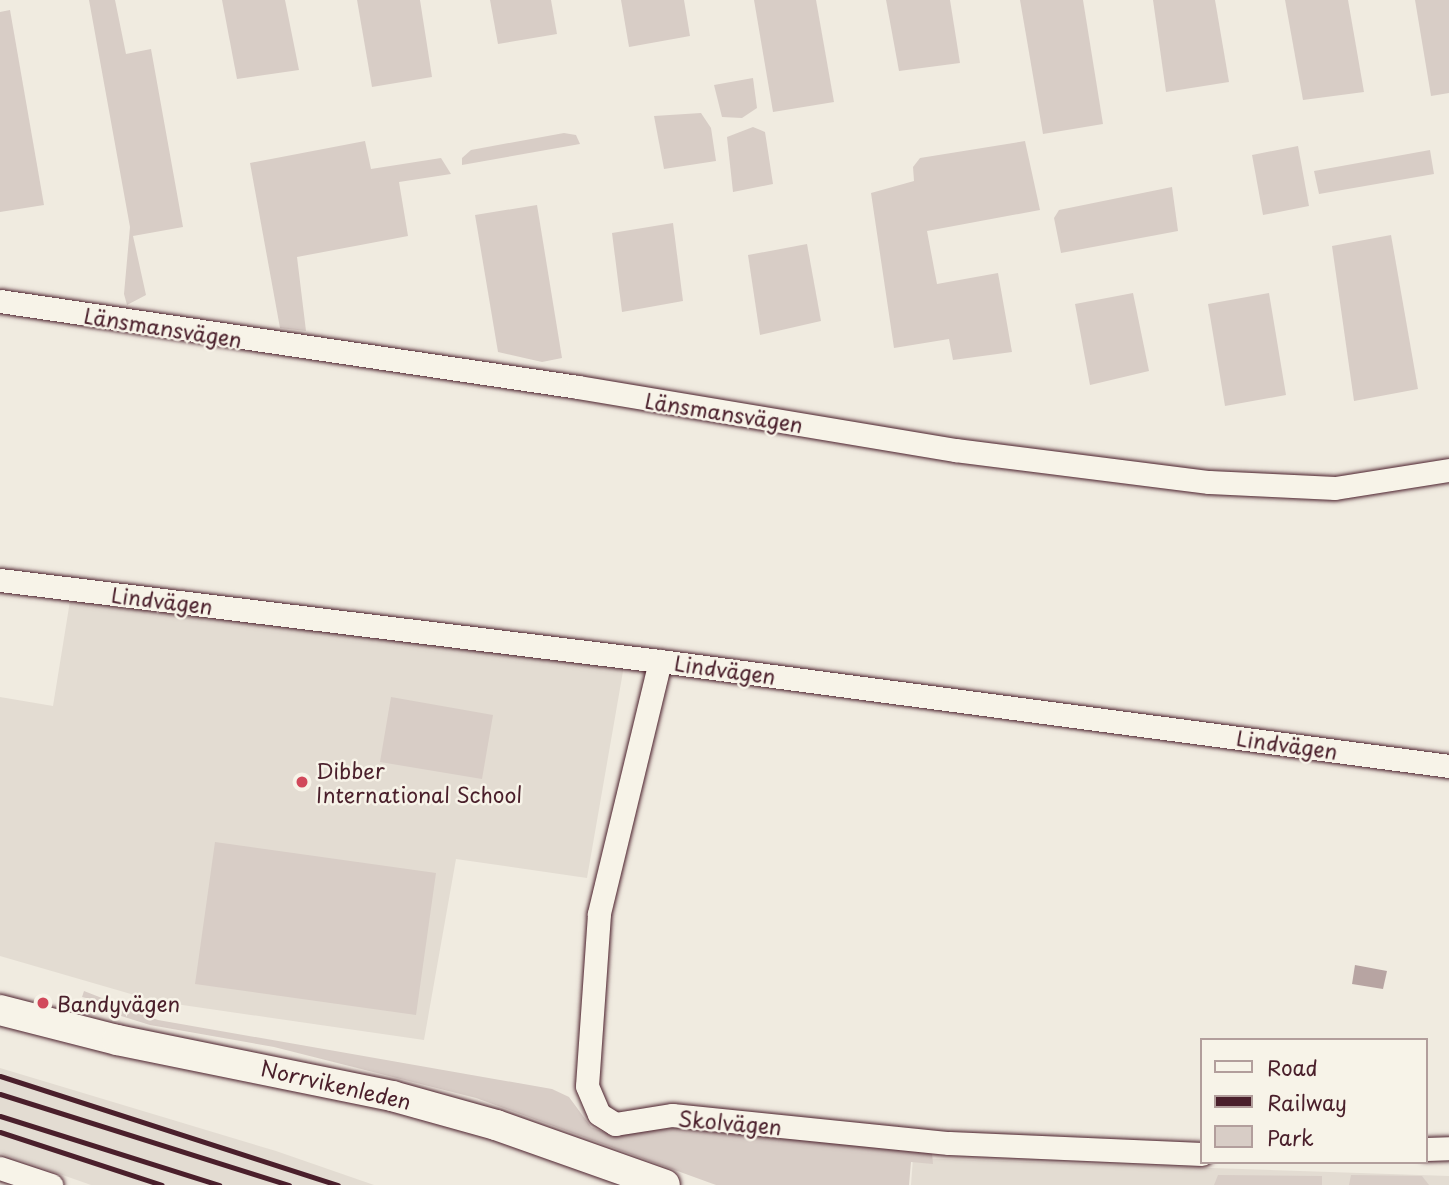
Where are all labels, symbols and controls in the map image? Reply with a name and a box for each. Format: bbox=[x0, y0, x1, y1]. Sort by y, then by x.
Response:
street label: Länsmansvägen bbox=[82, 302, 244, 352]
street label: Länsmansvägen bbox=[643, 387, 805, 437]
street label: Lindvägen bbox=[110, 581, 214, 619]
street label: Lindvägen bbox=[673, 649, 777, 689]
street label: Lindvägen bbox=[1235, 724, 1339, 764]
place label: Dibber International School bbox=[316, 757, 522, 807]
marker: Dibber International School bbox=[294, 774, 310, 790]
place label: Bandyvägen bbox=[57, 990, 180, 1016]
marker: Bandyvägen bbox=[35, 995, 51, 1011]
legend bbox=[1200, 1038, 1428, 1164]
text: Road bbox=[1267, 1051, 1318, 1083]
street label: Norrvikenleden bbox=[258, 1054, 414, 1114]
text: Railway bbox=[1267, 1086, 1347, 1118]
street label: Skolvägen bbox=[677, 1105, 783, 1139]
text: Park bbox=[1267, 1121, 1314, 1153]

